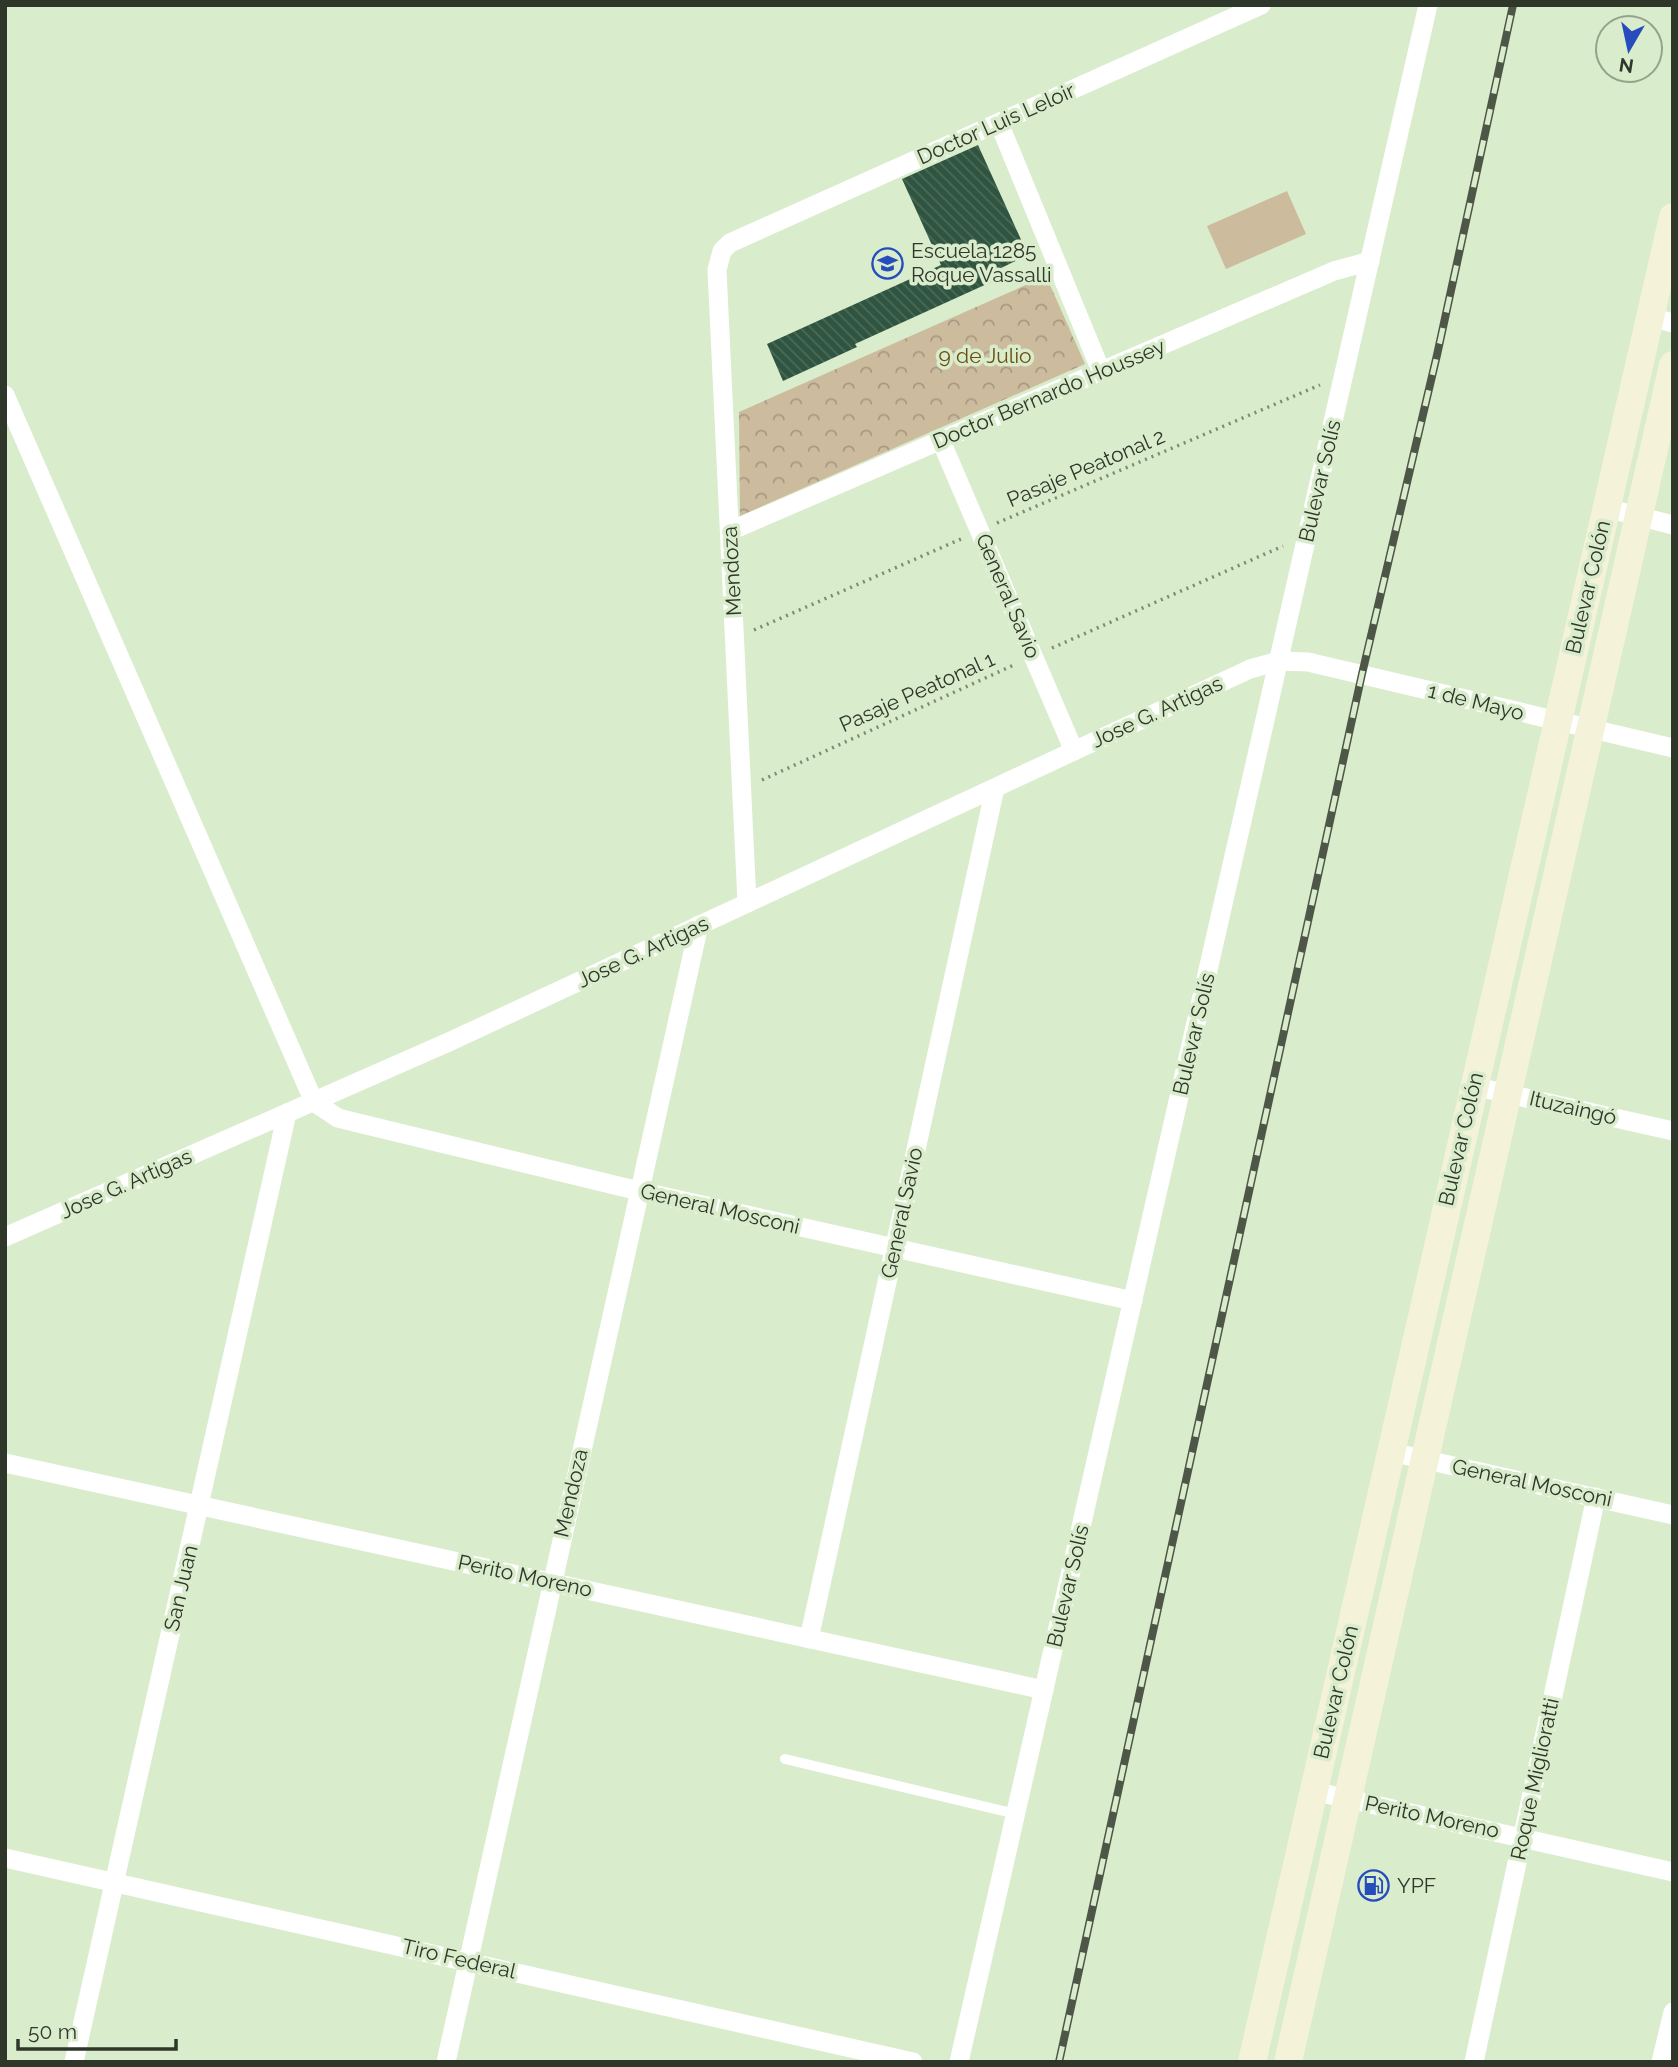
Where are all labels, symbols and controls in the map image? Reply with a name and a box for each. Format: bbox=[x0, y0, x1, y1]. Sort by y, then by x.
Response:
north arrow bbox=[1594, 14, 1664, 84]
text: N bbox=[1617, 54, 1635, 78]
street label: Doctor Luis Leloir bbox=[913, 77, 1079, 170]
place label: Escuela 1285 Roque Vassalli bbox=[911, 238, 1052, 287]
school or university icon: Escuela 1285 Roque Vassalli bbox=[871, 246, 905, 280]
street label: Doctor Bernardo Houssey bbox=[929, 333, 1169, 454]
park label: 9 de Julio bbox=[938, 343, 1032, 368]
street label: Bulevar Solís bbox=[1293, 417, 1346, 544]
street label: Pasaje Peatonal 2 bbox=[1003, 423, 1169, 512]
street label: Bulevar Colón bbox=[1560, 518, 1615, 656]
street label: Mendoza bbox=[717, 525, 746, 617]
street label: General Savio bbox=[971, 530, 1046, 662]
street label: Pasaje Peatonal 1 bbox=[835, 646, 998, 737]
street label: Jose G. Artigas bbox=[1087, 670, 1226, 753]
street label: 1 de Mayo bbox=[1426, 678, 1527, 725]
street label: Jose G. Artigas bbox=[573, 910, 712, 993]
street label: Bulevar Solís bbox=[1167, 970, 1220, 1097]
street label: Bulevar Colón bbox=[1433, 1070, 1488, 1208]
street label: Ituzaingó bbox=[1527, 1085, 1619, 1130]
street label: Jose G. Artigas bbox=[56, 1143, 196, 1224]
street label: General Savio bbox=[875, 1145, 928, 1281]
street label: General Mosconi bbox=[638, 1178, 802, 1239]
street label: Mendoza bbox=[548, 1446, 593, 1540]
street label: General Mosconi bbox=[1450, 1453, 1614, 1512]
street label: Bulevar Solís bbox=[1041, 1522, 1094, 1649]
street label: San Juan bbox=[159, 1543, 203, 1633]
street label: Perito Moreno bbox=[456, 1549, 595, 1602]
street label: Bulevar Colón bbox=[1308, 1623, 1363, 1761]
street label: Roque Miglioratti bbox=[1505, 1696, 1564, 1862]
street label: Perito Moreno bbox=[1363, 1790, 1502, 1843]
fuel station icon: YPF bbox=[1357, 1869, 1391, 1903]
place label: YPF bbox=[1397, 1873, 1436, 1898]
street label: Tiro Federal bbox=[400, 1933, 519, 1984]
scale bar bbox=[18, 2008, 175, 2052]
text: 50 m bbox=[28, 2019, 77, 2044]

